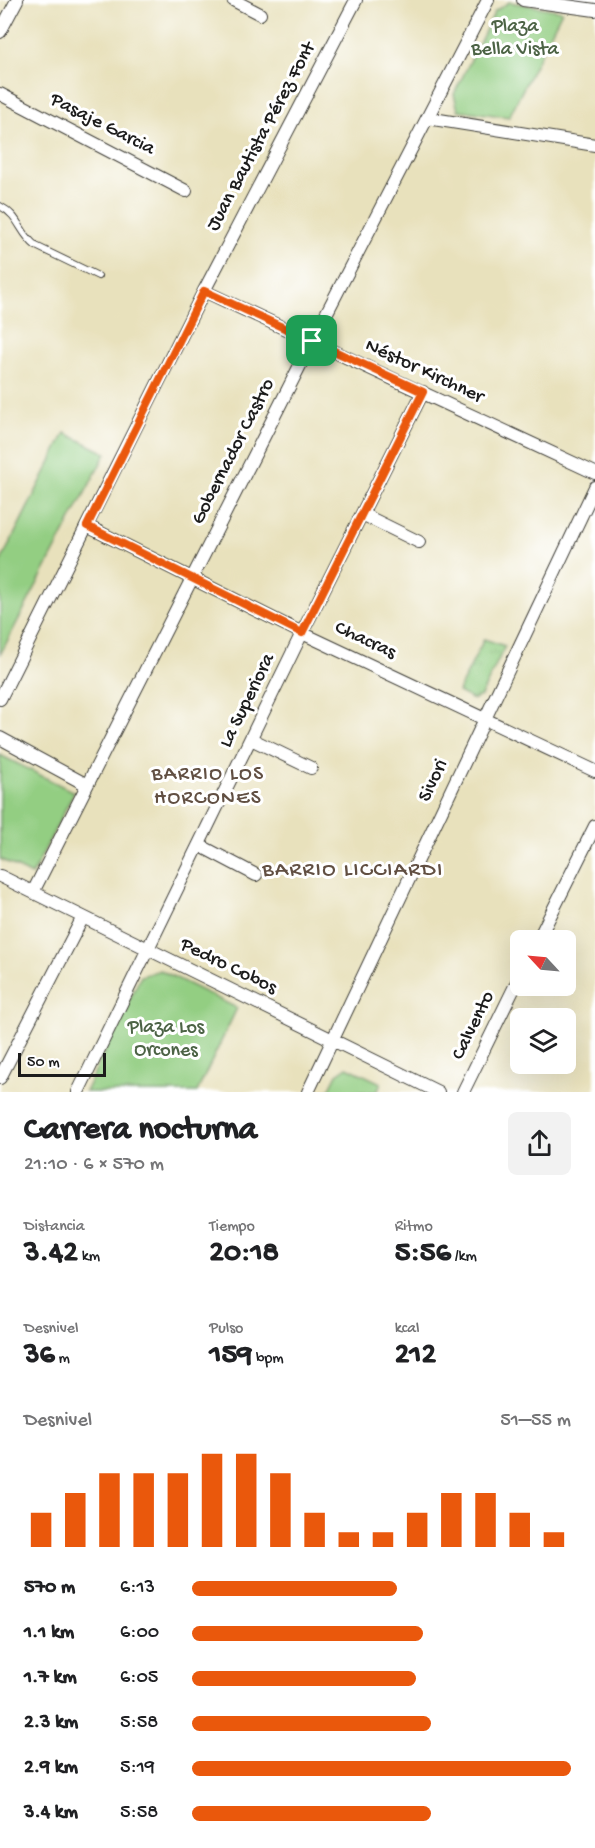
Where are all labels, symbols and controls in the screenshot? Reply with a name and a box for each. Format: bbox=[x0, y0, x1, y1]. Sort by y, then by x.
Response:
park label: Plaza Bella Vista bbox=[470, 16, 560, 62]
street label: Juan Bautista Pérez Font bbox=[202, 37, 322, 235]
street label: Pasaje Garcia bbox=[45, 88, 159, 162]
pin bbox=[286, 315, 337, 366]
icon: arrive bbox=[295, 324, 328, 357]
street label: Néstor Kirchner bbox=[361, 335, 489, 410]
street label: Gobernador Castro bbox=[187, 375, 281, 529]
street label: Chacras bbox=[331, 617, 400, 665]
street label: La Superiora bbox=[215, 649, 281, 752]
street label: Sivori bbox=[414, 756, 454, 806]
district label: BARRIO LOS HORCONES bbox=[151, 763, 264, 812]
district label: BARRIO LICCIARDI bbox=[261, 858, 444, 884]
north arrow bbox=[510, 930, 576, 996]
map controls bbox=[510, 930, 576, 1074]
street label: Pedro Cobos bbox=[175, 933, 281, 1001]
street label: Calvento bbox=[448, 988, 500, 1064]
button: layers bbox=[510, 1008, 576, 1074]
park label: Plaza Los Orcones bbox=[127, 1017, 205, 1063]
scale bar bbox=[18, 1050, 106, 1078]
text: 50 m bbox=[27, 1054, 60, 1073]
text: Carrera nocturna bbox=[24, 1112, 257, 1150]
button: share bbox=[508, 1112, 571, 1175]
text: 21:10 · 6 × 570 m bbox=[24, 1154, 164, 1177]
text: Distancia bbox=[24, 1218, 85, 1237]
text: Tiempo bbox=[209, 1218, 255, 1237]
text: Ritmo bbox=[395, 1218, 433, 1237]
text: 3.42 bbox=[24, 1237, 78, 1272]
text: 20:18 bbox=[209, 1237, 279, 1272]
text: 5:56 bbox=[395, 1237, 451, 1272]
text: km bbox=[78, 1248, 100, 1267]
text: /km bbox=[451, 1248, 477, 1267]
text: Desnivel bbox=[24, 1320, 78, 1339]
text: Pulso bbox=[209, 1320, 243, 1339]
text: kcal bbox=[395, 1320, 420, 1339]
text: 36 bbox=[24, 1339, 55, 1374]
text: 159 bbox=[209, 1339, 252, 1374]
text: 212 bbox=[395, 1339, 436, 1374]
text: m bbox=[55, 1350, 70, 1369]
text: bpm bbox=[252, 1350, 284, 1369]
text: Desnivel bbox=[24, 1410, 92, 1433]
text: 51–55 m bbox=[500, 1410, 571, 1433]
text: 570 m bbox=[24, 1577, 75, 1600]
text: 6:13 bbox=[120, 1577, 155, 1600]
text: 1.1 km bbox=[24, 1622, 74, 1645]
text: 6:00 bbox=[120, 1622, 159, 1645]
text: 1.7 km bbox=[24, 1667, 77, 1690]
text: 6:05 bbox=[120, 1667, 158, 1690]
text: 2.3 km bbox=[24, 1712, 78, 1735]
text: 5:58 bbox=[120, 1712, 158, 1735]
text: 2.9 km bbox=[24, 1757, 78, 1780]
text: 5:19 bbox=[120, 1757, 155, 1780]
text: 3.4 km bbox=[24, 1802, 78, 1825]
text: 5:58 bbox=[120, 1802, 158, 1825]

